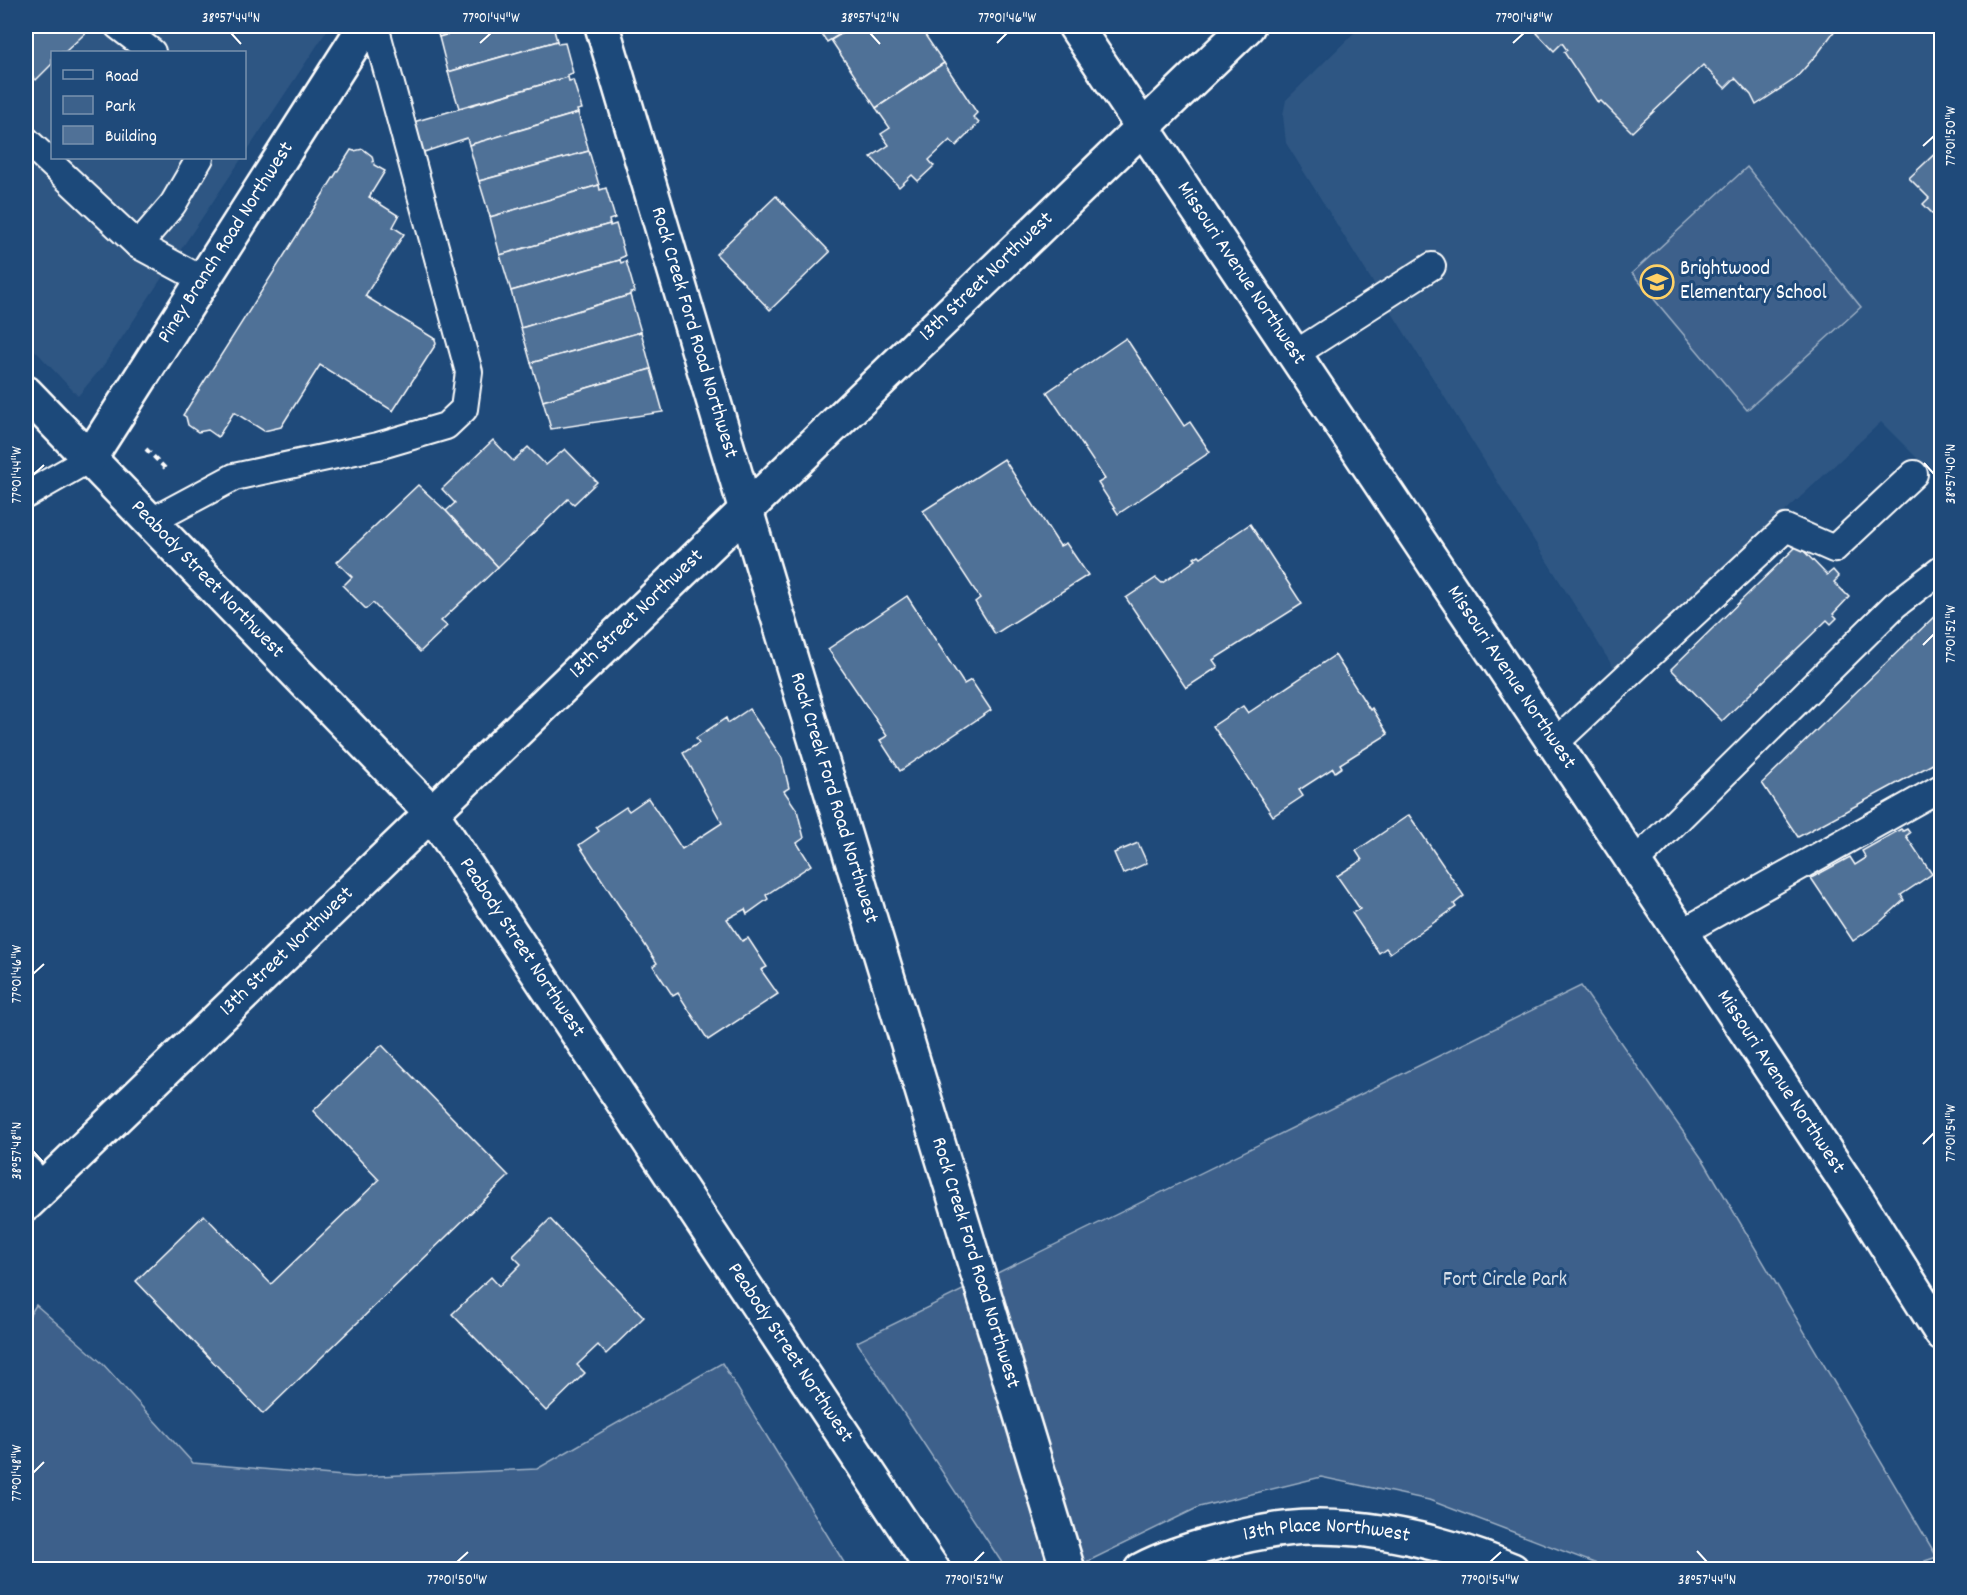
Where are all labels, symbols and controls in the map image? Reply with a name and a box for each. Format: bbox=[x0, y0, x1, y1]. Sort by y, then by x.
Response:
text: 38°57'44"N bbox=[202, 8, 260, 30]
text: 77°01'44"W bbox=[462, 8, 520, 30]
text: 38°57'42"N bbox=[841, 8, 899, 30]
text: 77°01'46"W bbox=[978, 8, 1037, 30]
text: 77°01'48"W bbox=[1496, 8, 1553, 30]
legend bbox=[51, 51, 246, 159]
text: Road bbox=[105, 65, 139, 90]
text: Park bbox=[105, 95, 136, 120]
text: 77°01'50"W bbox=[1941, 106, 1963, 166]
text: Building bbox=[105, 125, 157, 150]
street label: Piney Branch Road Northwest bbox=[151, 136, 302, 350]
street label: Missouri Avenue Northwest bbox=[1168, 176, 1313, 372]
street label: Rock Creek Ford Road Northwest bbox=[642, 203, 745, 462]
street label: 13th Street Northwest bbox=[913, 205, 1061, 349]
place label: Brightwood Elementary School bbox=[1680, 255, 1827, 309]
school or university icon: Brightwood Elementary School bbox=[1639, 264, 1675, 300]
text: 38°57'40"N bbox=[1941, 444, 1963, 504]
text: 77°01'44"W bbox=[7, 446, 29, 504]
street label: Peabody Street Northwest bbox=[123, 494, 291, 666]
street label: 13th Street Northwest bbox=[563, 543, 711, 687]
street label: Missouri Avenue Northwest bbox=[1438, 580, 1583, 776]
text: 77°01'52"W bbox=[1941, 605, 1963, 663]
street label: Rock Creek Ford Road Northwest bbox=[781, 669, 886, 928]
street label: Peabody Street Northwest bbox=[451, 852, 592, 1044]
street label: 13th Street Northwest bbox=[213, 880, 361, 1024]
text: 77°01'46"W bbox=[7, 944, 29, 1003]
street label: Missouri Avenue Northwest bbox=[1708, 984, 1852, 1181]
text: 77°01'54"W bbox=[1941, 1104, 1963, 1162]
text: 38°57'48"N bbox=[7, 1122, 29, 1180]
street label: Rock Creek Ford Road Northwest bbox=[922, 1134, 1027, 1393]
street label: Peabody Street Northwest bbox=[719, 1257, 860, 1450]
park label: Fort Circle Park bbox=[1443, 1266, 1567, 1296]
text: 77°01'48"W bbox=[7, 1444, 29, 1501]
street label: 13th Place Northwest bbox=[1240, 1512, 1413, 1552]
text: 77°01'50"W bbox=[427, 1570, 487, 1592]
text: 77°01'52"W bbox=[945, 1570, 1003, 1592]
text: 77°01'54"W bbox=[1461, 1570, 1519, 1592]
text: 38°57'44"N bbox=[1678, 1570, 1736, 1592]

